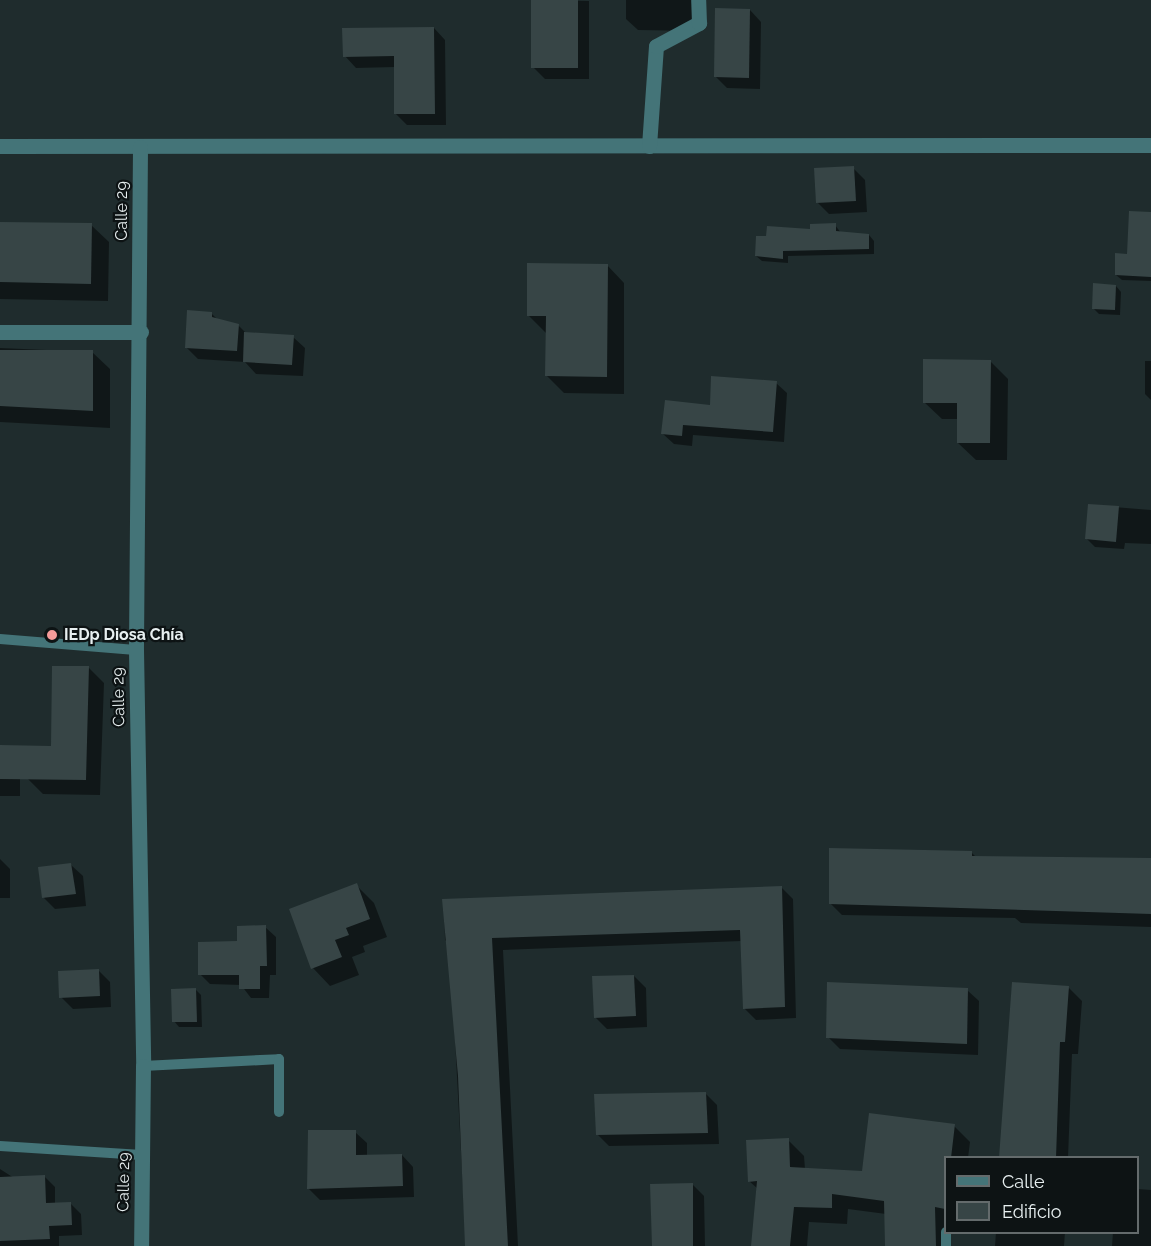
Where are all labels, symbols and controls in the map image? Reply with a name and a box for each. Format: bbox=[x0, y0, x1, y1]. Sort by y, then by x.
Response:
street label: Calle 29 bbox=[112, 181, 132, 241]
place label: IEDp Diosa Chía bbox=[64, 625, 184, 645]
marker: IEDp Diosa Chía bbox=[45, 628, 59, 642]
street label: Calle 29 bbox=[109, 667, 129, 727]
street label: Calle 29 bbox=[114, 1152, 134, 1212]
legend bbox=[944, 1156, 1139, 1234]
text: Calle bbox=[1002, 1171, 1045, 1192]
text: Edificio bbox=[1002, 1201, 1061, 1222]

